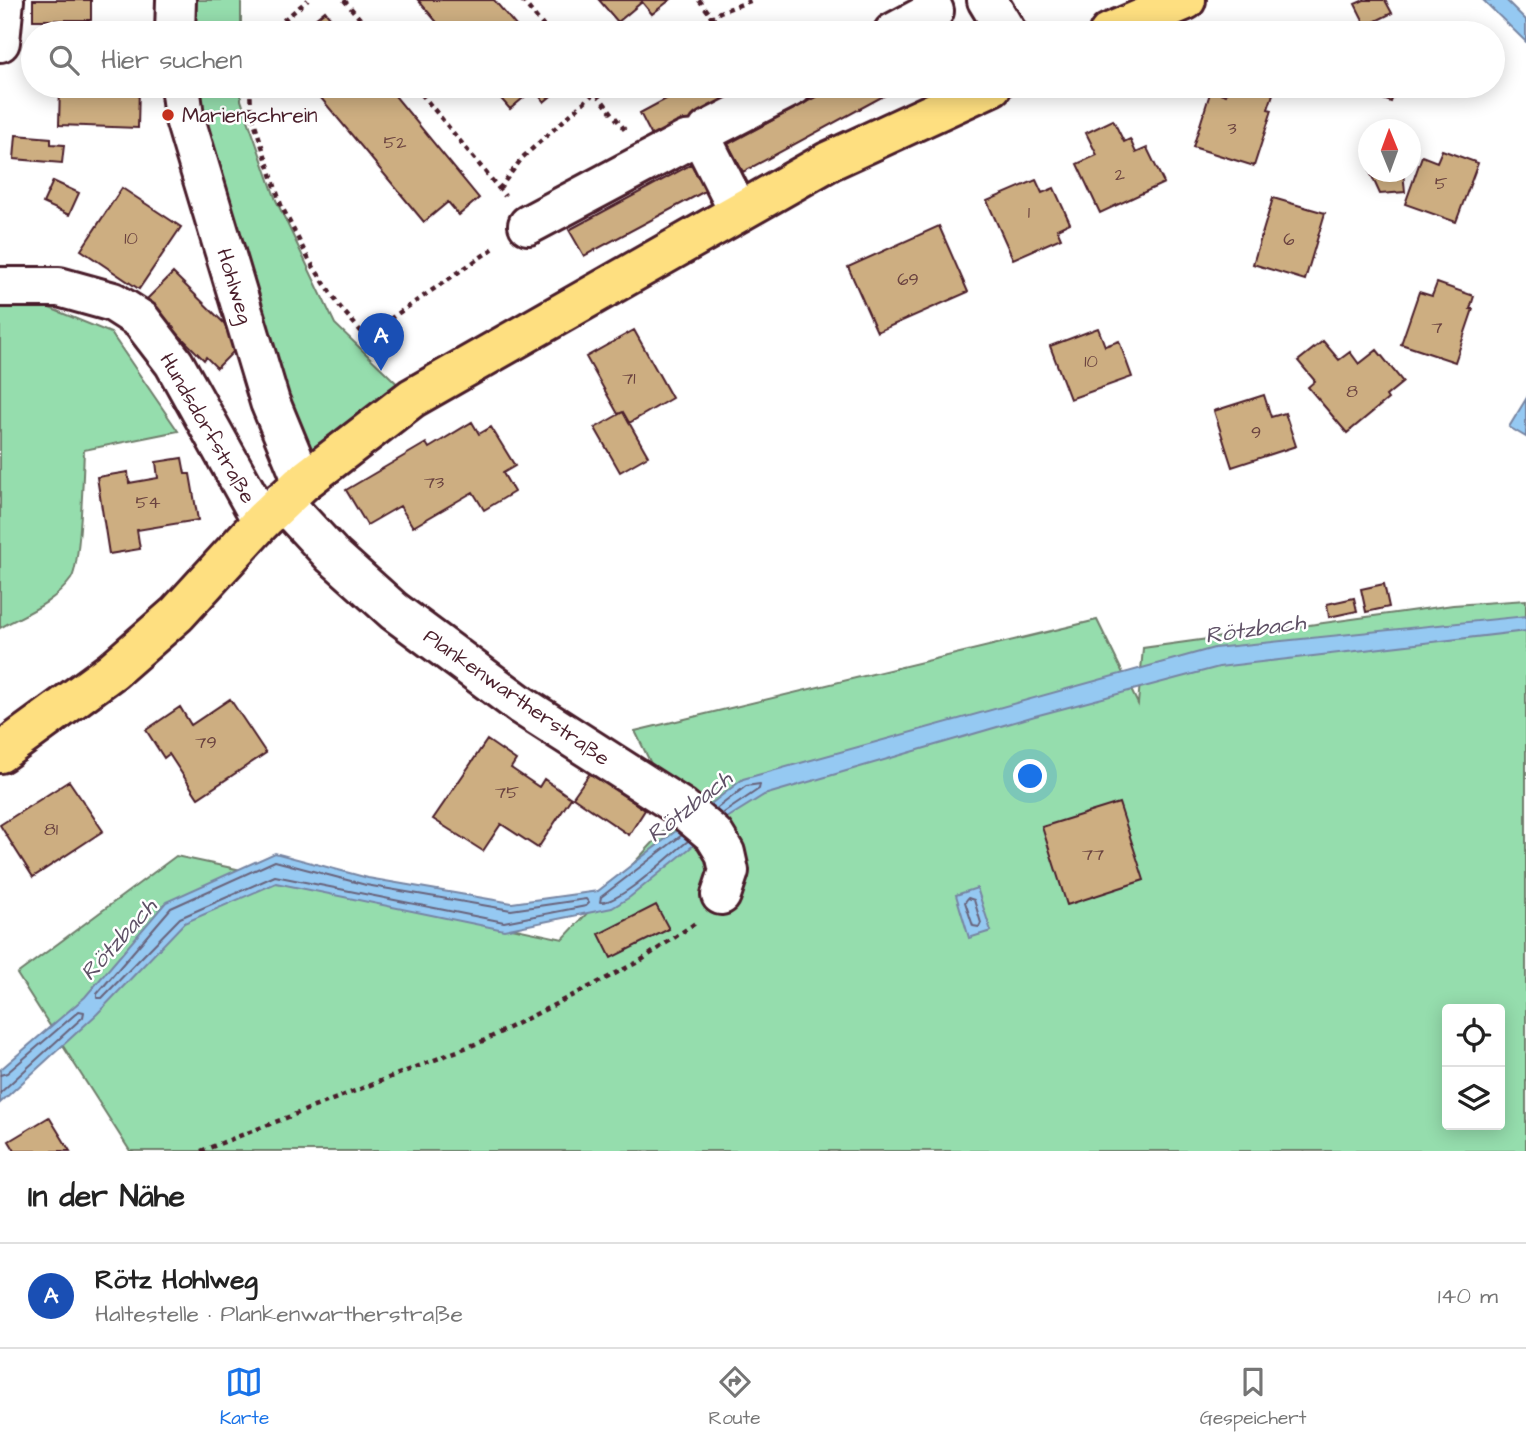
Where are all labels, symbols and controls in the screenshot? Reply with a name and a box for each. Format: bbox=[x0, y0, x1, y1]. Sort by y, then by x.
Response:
search box bbox=[21, 21, 1505, 98]
icon: search bbox=[45, 41, 83, 79]
text: Hier suchen bbox=[101, 42, 242, 78]
place label: Marienschrein bbox=[182, 101, 318, 130]
marker: Marienschrein bbox=[160, 107, 176, 123]
house number: 3 bbox=[1227, 116, 1237, 141]
north arrow bbox=[1358, 119, 1421, 182]
house number: 52 bbox=[383, 130, 407, 155]
house number: 2 bbox=[1115, 162, 1126, 187]
house number: 5 bbox=[1435, 171, 1448, 196]
house number: 1 bbox=[1028, 200, 1030, 225]
house number: 10 bbox=[124, 226, 138, 251]
house number: 6 bbox=[1283, 227, 1295, 252]
street label: Hohlweg bbox=[207, 245, 260, 328]
house number: 69 bbox=[897, 267, 919, 292]
pin: A bbox=[358, 313, 404, 371]
house number: 7 bbox=[1431, 315, 1443, 340]
street label: Hundsdorfstraße bbox=[153, 348, 262, 509]
house number: 10 bbox=[1084, 349, 1098, 374]
house number: 71 bbox=[622, 366, 636, 391]
house number: 8 bbox=[1346, 379, 1358, 404]
house number: 9 bbox=[1251, 420, 1261, 445]
house number: 73 bbox=[424, 470, 444, 495]
house number: 54 bbox=[136, 490, 161, 515]
water label: Rötzbach bbox=[1203, 606, 1309, 652]
street label: Plankenwartherstraße bbox=[418, 622, 616, 773]
house number: 79 bbox=[195, 730, 217, 755]
your location bbox=[1013, 759, 1047, 793]
water label: Rötzbach bbox=[640, 762, 740, 850]
house number: 75 bbox=[495, 780, 519, 805]
house number: 81 bbox=[44, 817, 58, 842]
house number: 77 bbox=[1082, 842, 1104, 867]
water label: Rötzbach bbox=[73, 890, 165, 988]
map controls bbox=[1442, 1004, 1505, 1130]
button: locate bbox=[1442, 1004, 1505, 1067]
button: layers bbox=[1442, 1067, 1505, 1130]
text: In der Nähe bbox=[28, 1176, 185, 1218]
text: Rötz Hohlweg bbox=[95, 1262, 258, 1298]
text: A bbox=[44, 1280, 58, 1312]
text: 140 m bbox=[1438, 1280, 1498, 1312]
text: Haltestelle · Plankenwartherstraße bbox=[95, 1298, 463, 1330]
tab: Karte bbox=[220, 1363, 269, 1432]
tab: Route bbox=[709, 1363, 760, 1432]
tab: Gespeichert bbox=[1200, 1363, 1306, 1432]

